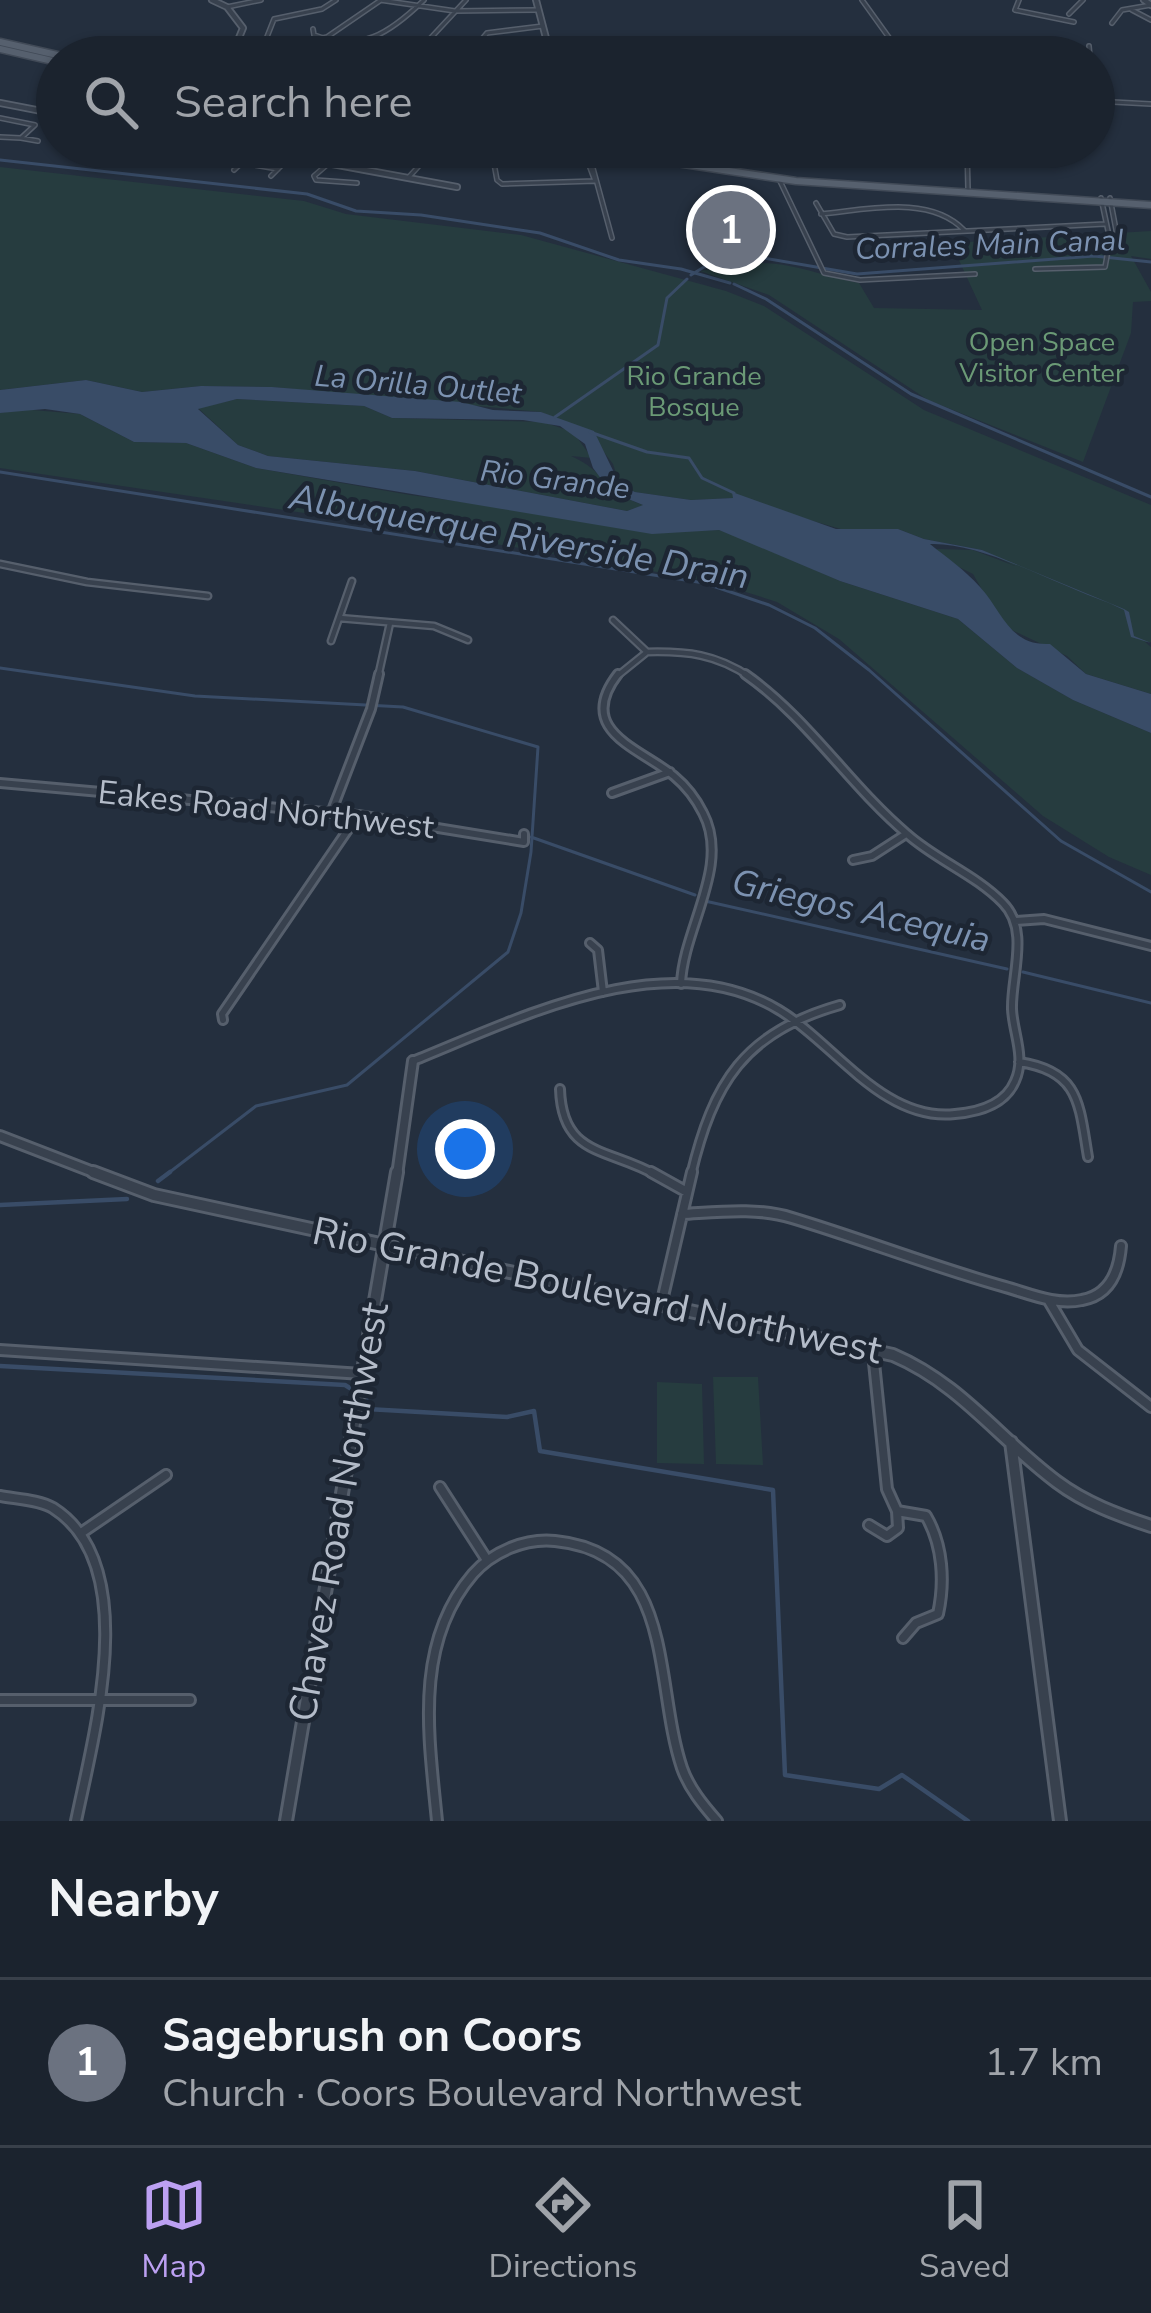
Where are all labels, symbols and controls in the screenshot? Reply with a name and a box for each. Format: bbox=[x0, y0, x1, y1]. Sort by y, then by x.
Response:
search box bbox=[36, 36, 1115, 168]
icon: search bbox=[78, 69, 144, 135]
text: Search here bbox=[174, 72, 413, 133]
pin: 1 bbox=[692, 185, 770, 275]
water label: Corrales Main Canal bbox=[854, 220, 1126, 270]
park label: Open Space Visitor Center bbox=[958, 324, 1125, 392]
water label: La Orilla Outlet bbox=[313, 356, 525, 415]
park label: Rio Grande Bosque bbox=[626, 358, 762, 426]
water label: Rio Grande bbox=[478, 451, 632, 510]
water label: Albuquerque Riverside Drain bbox=[284, 472, 753, 602]
street label: Eakes Road Northwest bbox=[96, 770, 437, 850]
water label: Griegos Acequia bbox=[727, 857, 995, 965]
your location bbox=[435, 1119, 495, 1179]
street label: Rio Grande Boulevard Northwest bbox=[308, 1205, 887, 1377]
street label: Chavez Road Northwest bbox=[276, 1298, 402, 1726]
text: Nearby bbox=[48, 1864, 219, 1934]
text: Sagebrush on Coors bbox=[162, 2006, 582, 2067]
text: 1 bbox=[75, 2036, 99, 2089]
text: 1.7 km bbox=[984, 2036, 1103, 2089]
text: Church · Coors Boulevard Northwest bbox=[162, 2067, 801, 2120]
tab: Map bbox=[141, 2172, 207, 2289]
tab: Directions bbox=[489, 2172, 637, 2289]
tab: Saved bbox=[919, 2172, 1010, 2289]

